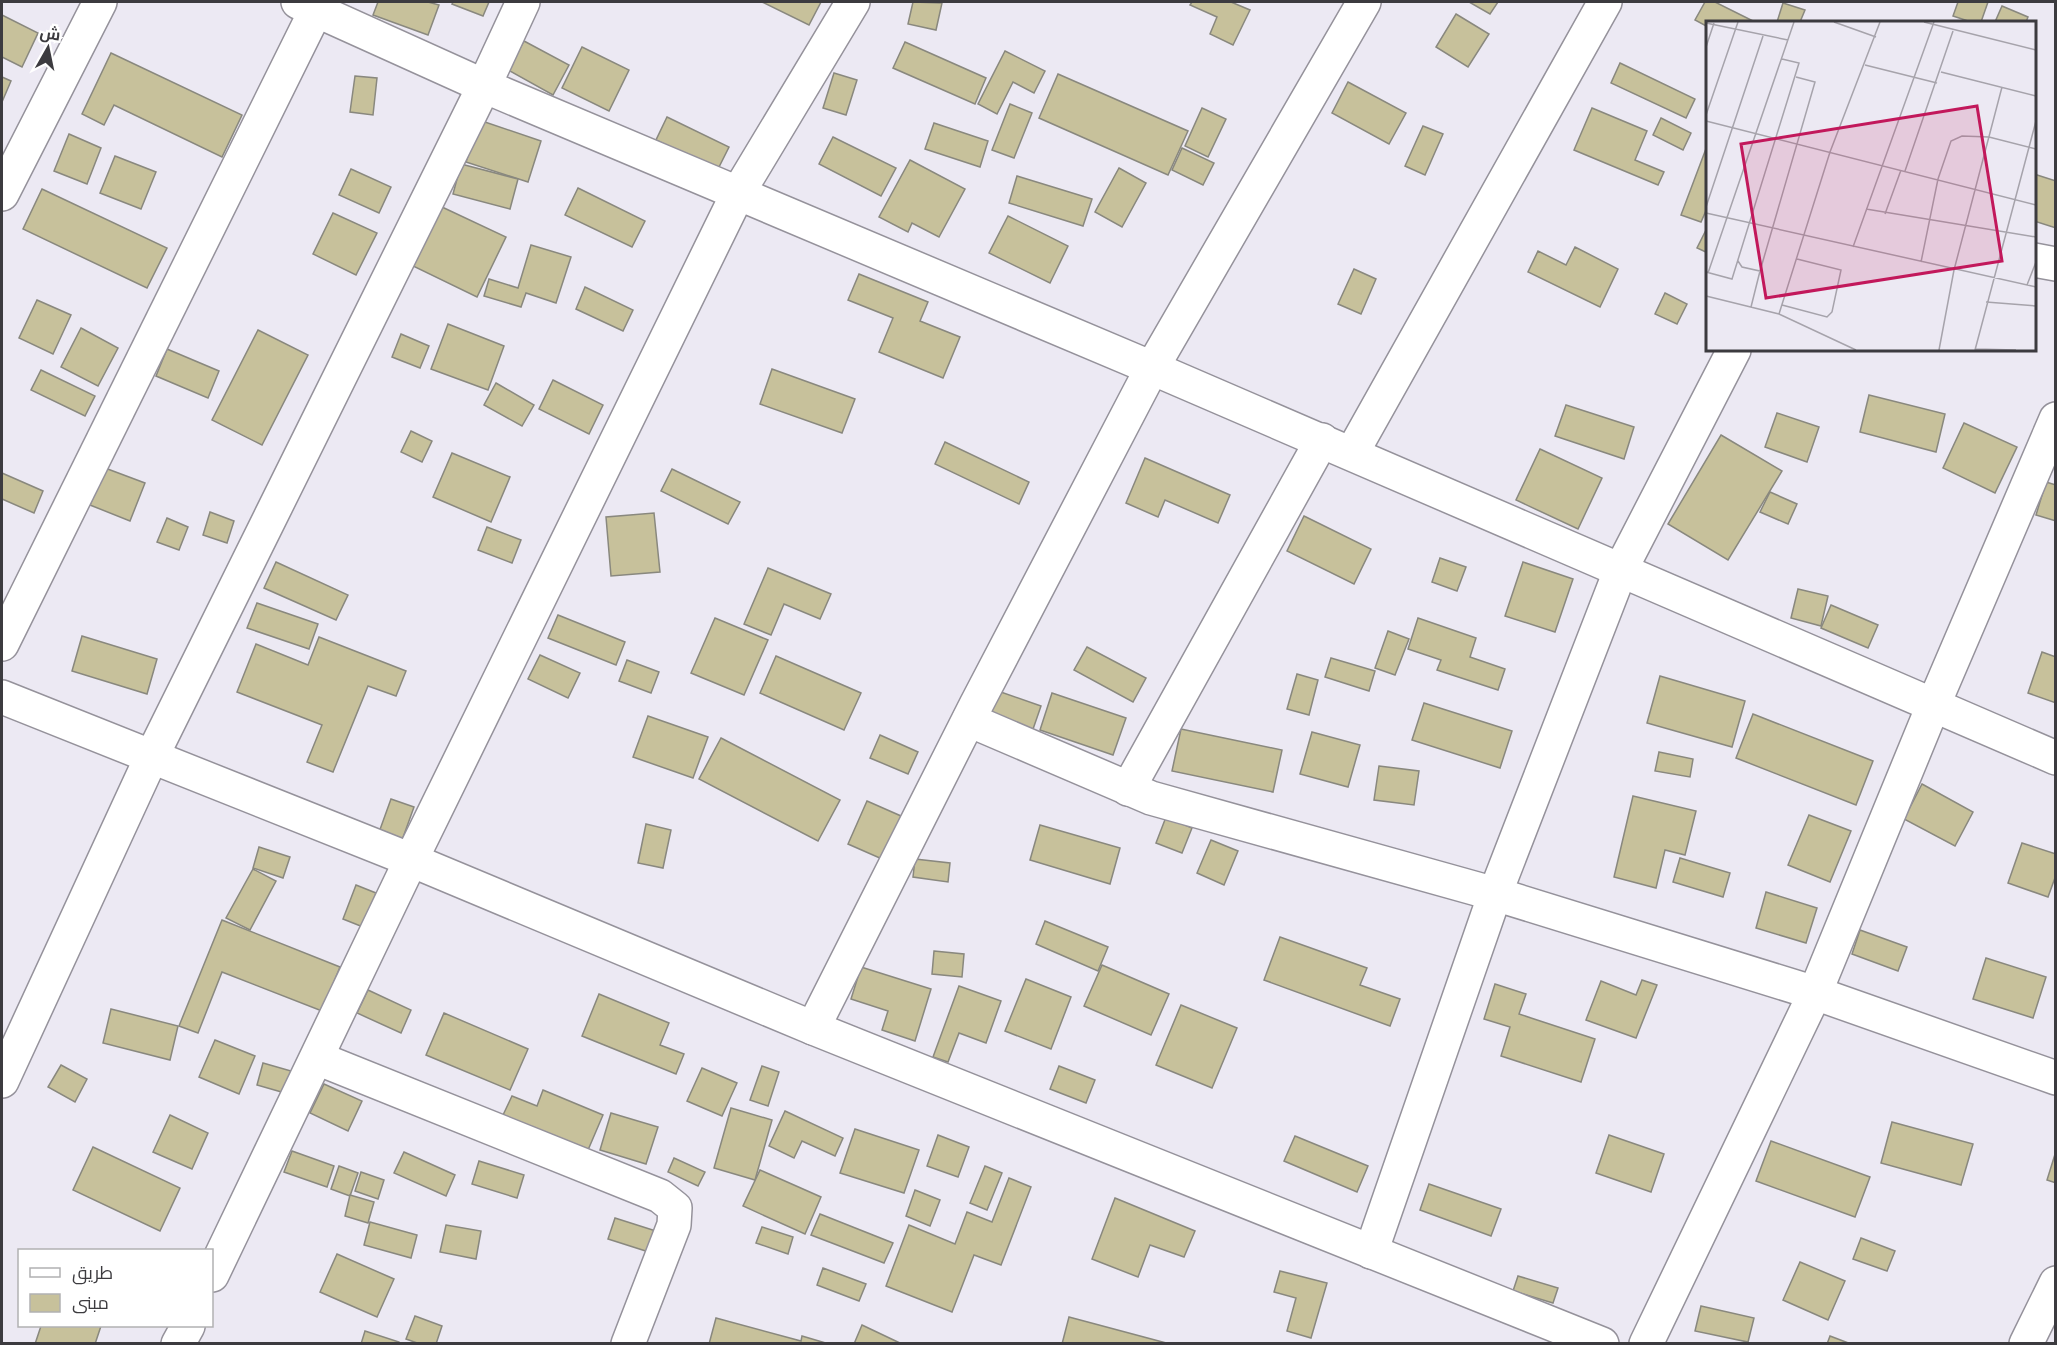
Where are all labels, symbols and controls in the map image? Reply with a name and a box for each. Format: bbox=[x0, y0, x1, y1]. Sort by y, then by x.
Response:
north arrow bbox=[18, 18, 78, 78]
text: ش bbox=[38, 20, 62, 47]
inset map bbox=[1706, 21, 2036, 351]
legend bbox=[18, 1249, 213, 1327]
text: طريق bbox=[72, 1259, 113, 1286]
text: مبنى bbox=[72, 1289, 109, 1316]

